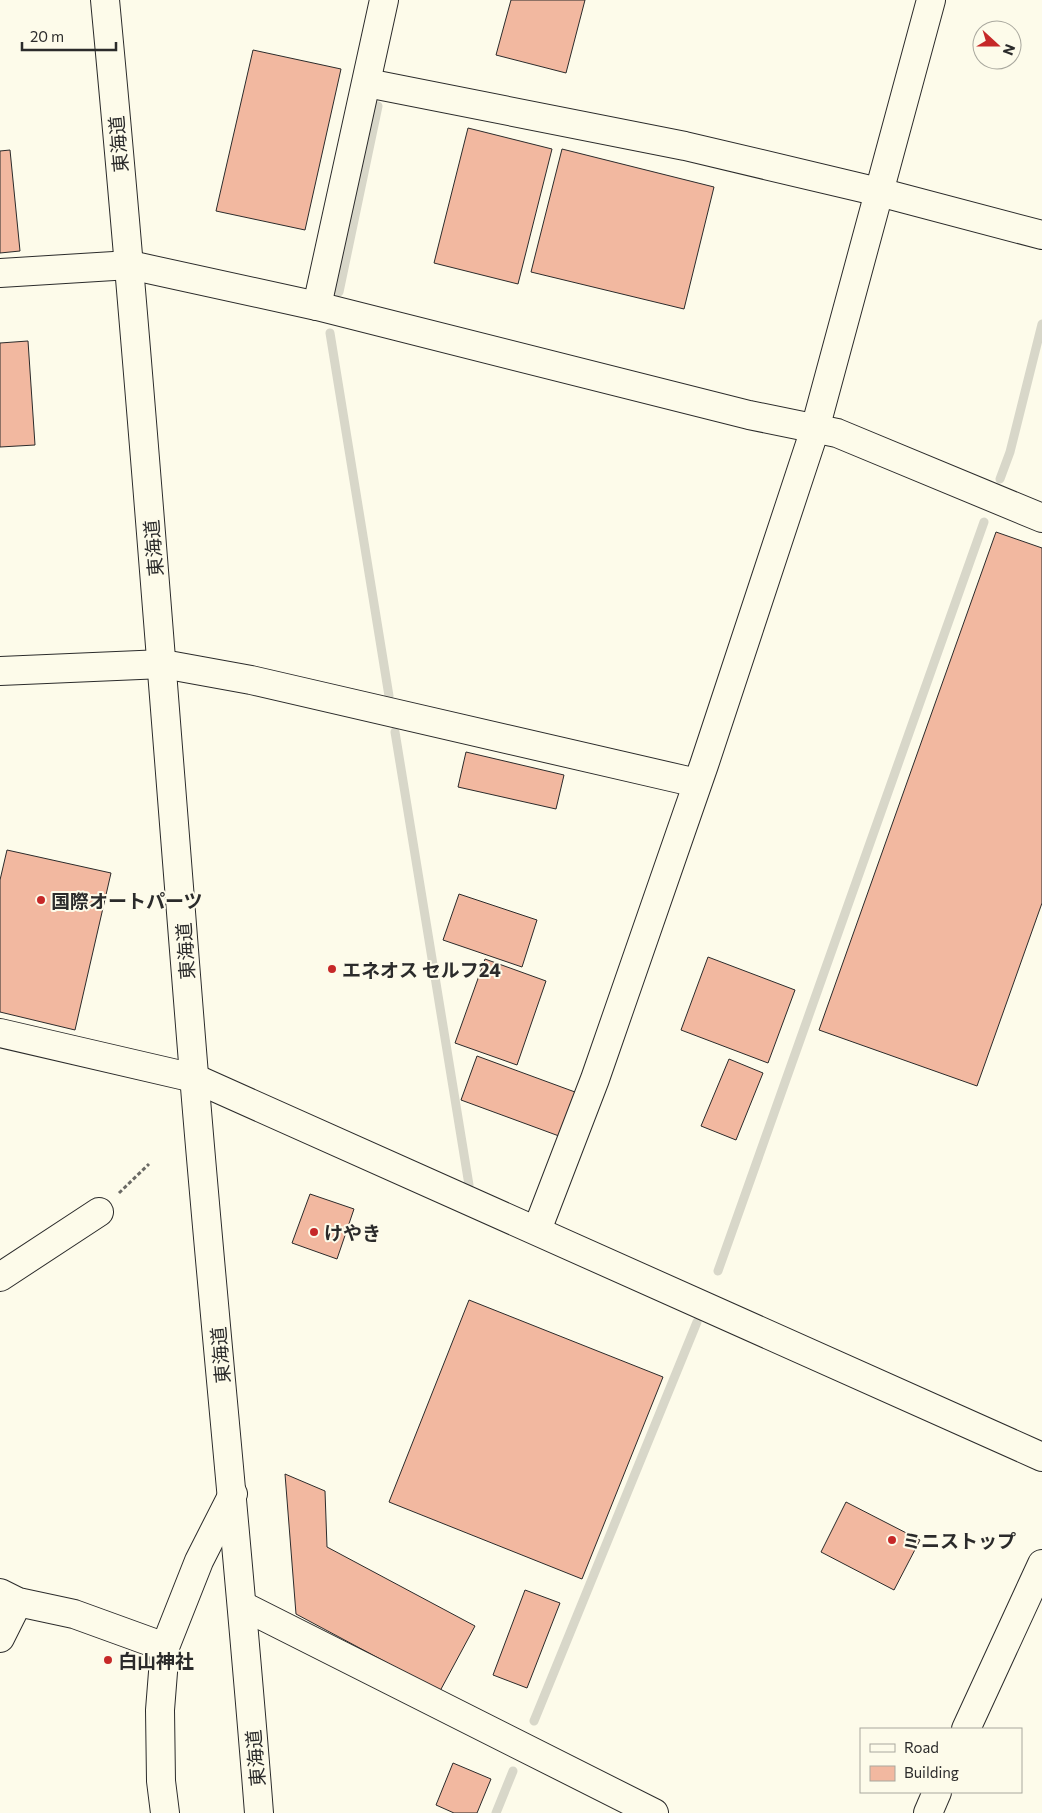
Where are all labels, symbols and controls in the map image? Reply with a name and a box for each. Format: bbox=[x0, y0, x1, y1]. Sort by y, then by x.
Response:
scale bar bbox=[22, 20, 116, 52]
north arrow bbox=[972, 20, 1022, 70]
text: 20 m bbox=[30, 27, 64, 45]
text: N bbox=[1000, 42, 1019, 58]
street label: 東海道 bbox=[104, 115, 132, 173]
street label: 東海道 bbox=[139, 519, 167, 577]
place label: 国際オートパーツ bbox=[51, 889, 203, 912]
marker: 国際オートパーツ bbox=[35, 894, 47, 906]
street label: 東海道 bbox=[172, 922, 198, 980]
place label: エネオス セルフ24 bbox=[342, 958, 501, 981]
marker: エネオス セルフ24 bbox=[326, 963, 338, 975]
place label: けやき bbox=[324, 1221, 381, 1244]
marker: けやき bbox=[308, 1226, 320, 1238]
street label: 東海道 bbox=[206, 1326, 234, 1384]
place label: ミニストップ bbox=[902, 1529, 1016, 1552]
marker: ミニストップ bbox=[886, 1534, 898, 1546]
place label: 白山神社 bbox=[118, 1649, 194, 1672]
marker: 白山神社 bbox=[102, 1654, 114, 1666]
legend bbox=[860, 1728, 1022, 1793]
street label: 東海道 bbox=[241, 1729, 269, 1787]
text: Road bbox=[904, 1738, 939, 1756]
text: Building bbox=[904, 1763, 959, 1781]

